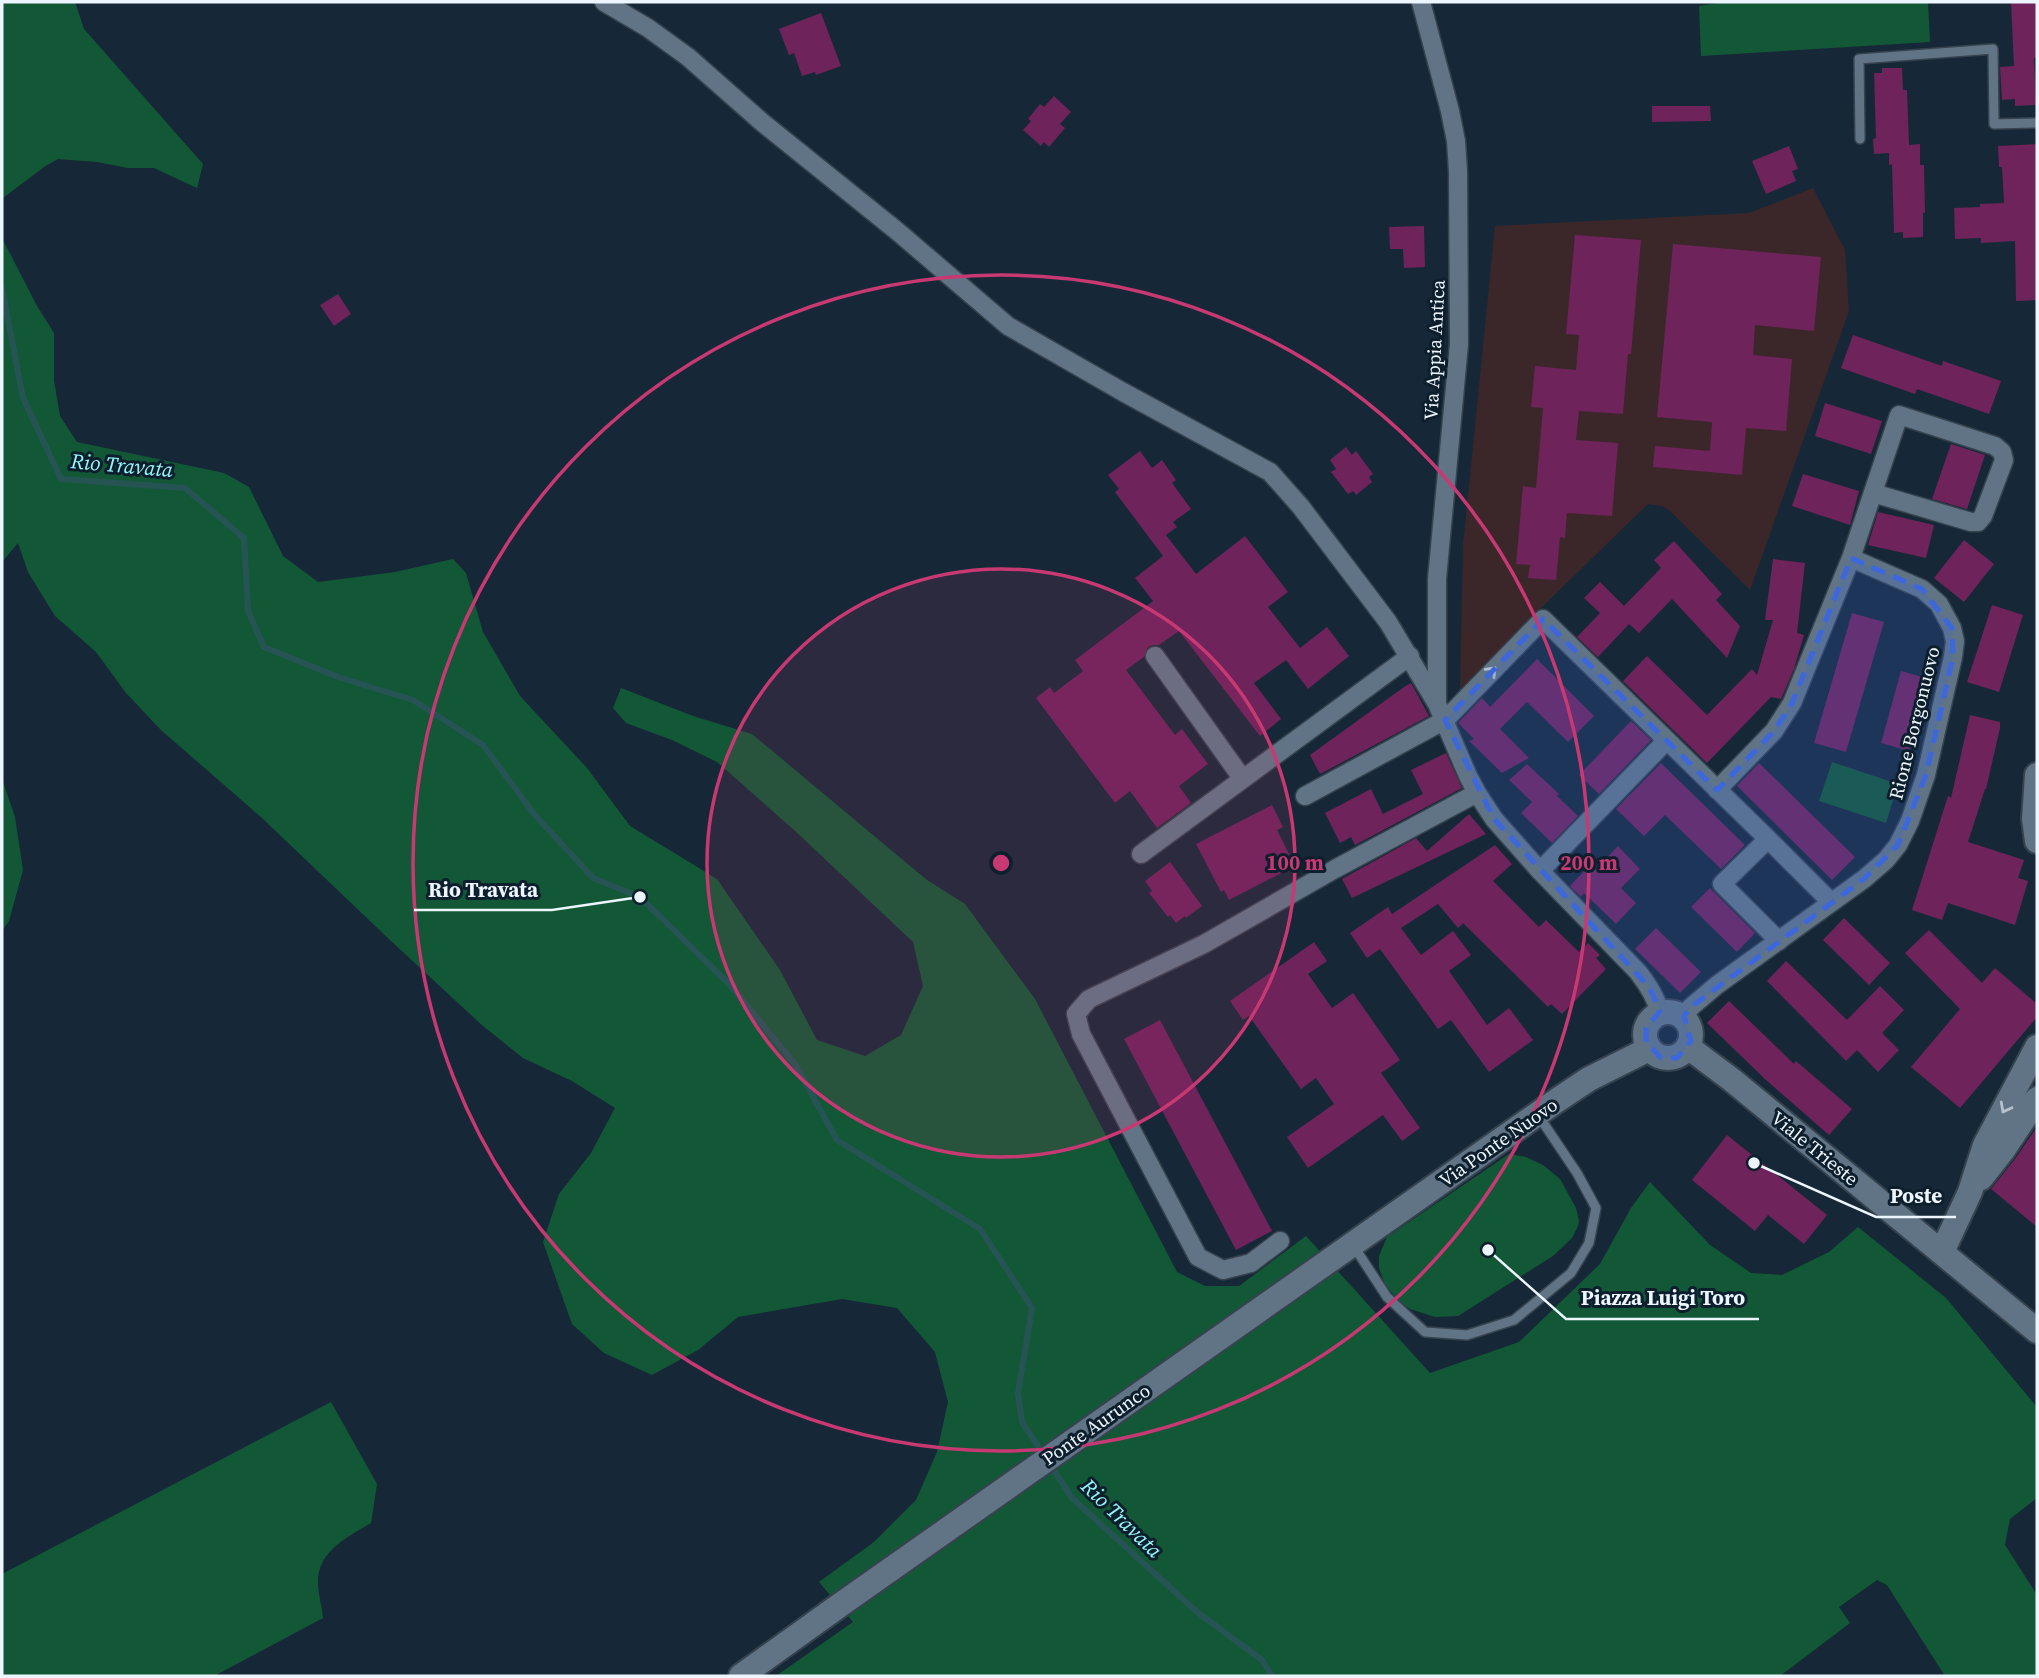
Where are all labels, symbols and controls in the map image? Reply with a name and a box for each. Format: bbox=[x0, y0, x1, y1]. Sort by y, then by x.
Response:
street label: Via Appia Antica bbox=[1417, 279, 1451, 421]
water label: Rio Travata bbox=[69, 446, 174, 484]
street label: Rione Borgonuovo bbox=[1882, 644, 1946, 802]
one-way arrow bbox=[1484, 666, 1497, 679]
text: 100 m bbox=[1266, 848, 1324, 877]
text: 200 m bbox=[1560, 848, 1618, 877]
centre of rings bbox=[989, 851, 1013, 875]
callout: Rio Travata bbox=[414, 868, 552, 910]
text: Rio Travata bbox=[428, 875, 539, 904]
street label: Via Ponte Nuovo bbox=[1433, 1091, 1563, 1193]
one-way arrow bbox=[2000, 1100, 2014, 1113]
street label: Viale Trieste bbox=[1766, 1105, 1864, 1191]
callout: Poste bbox=[1876, 1175, 1956, 1217]
text: Poste bbox=[1890, 1181, 1942, 1210]
callout: Piazza Luigi Toro bbox=[1566, 1277, 1759, 1319]
text: Piazza Luigi Toro bbox=[1581, 1283, 1745, 1312]
street label: Ponte Aurunco bbox=[1037, 1377, 1155, 1471]
water label: Rio Travata bbox=[1074, 1471, 1169, 1564]

